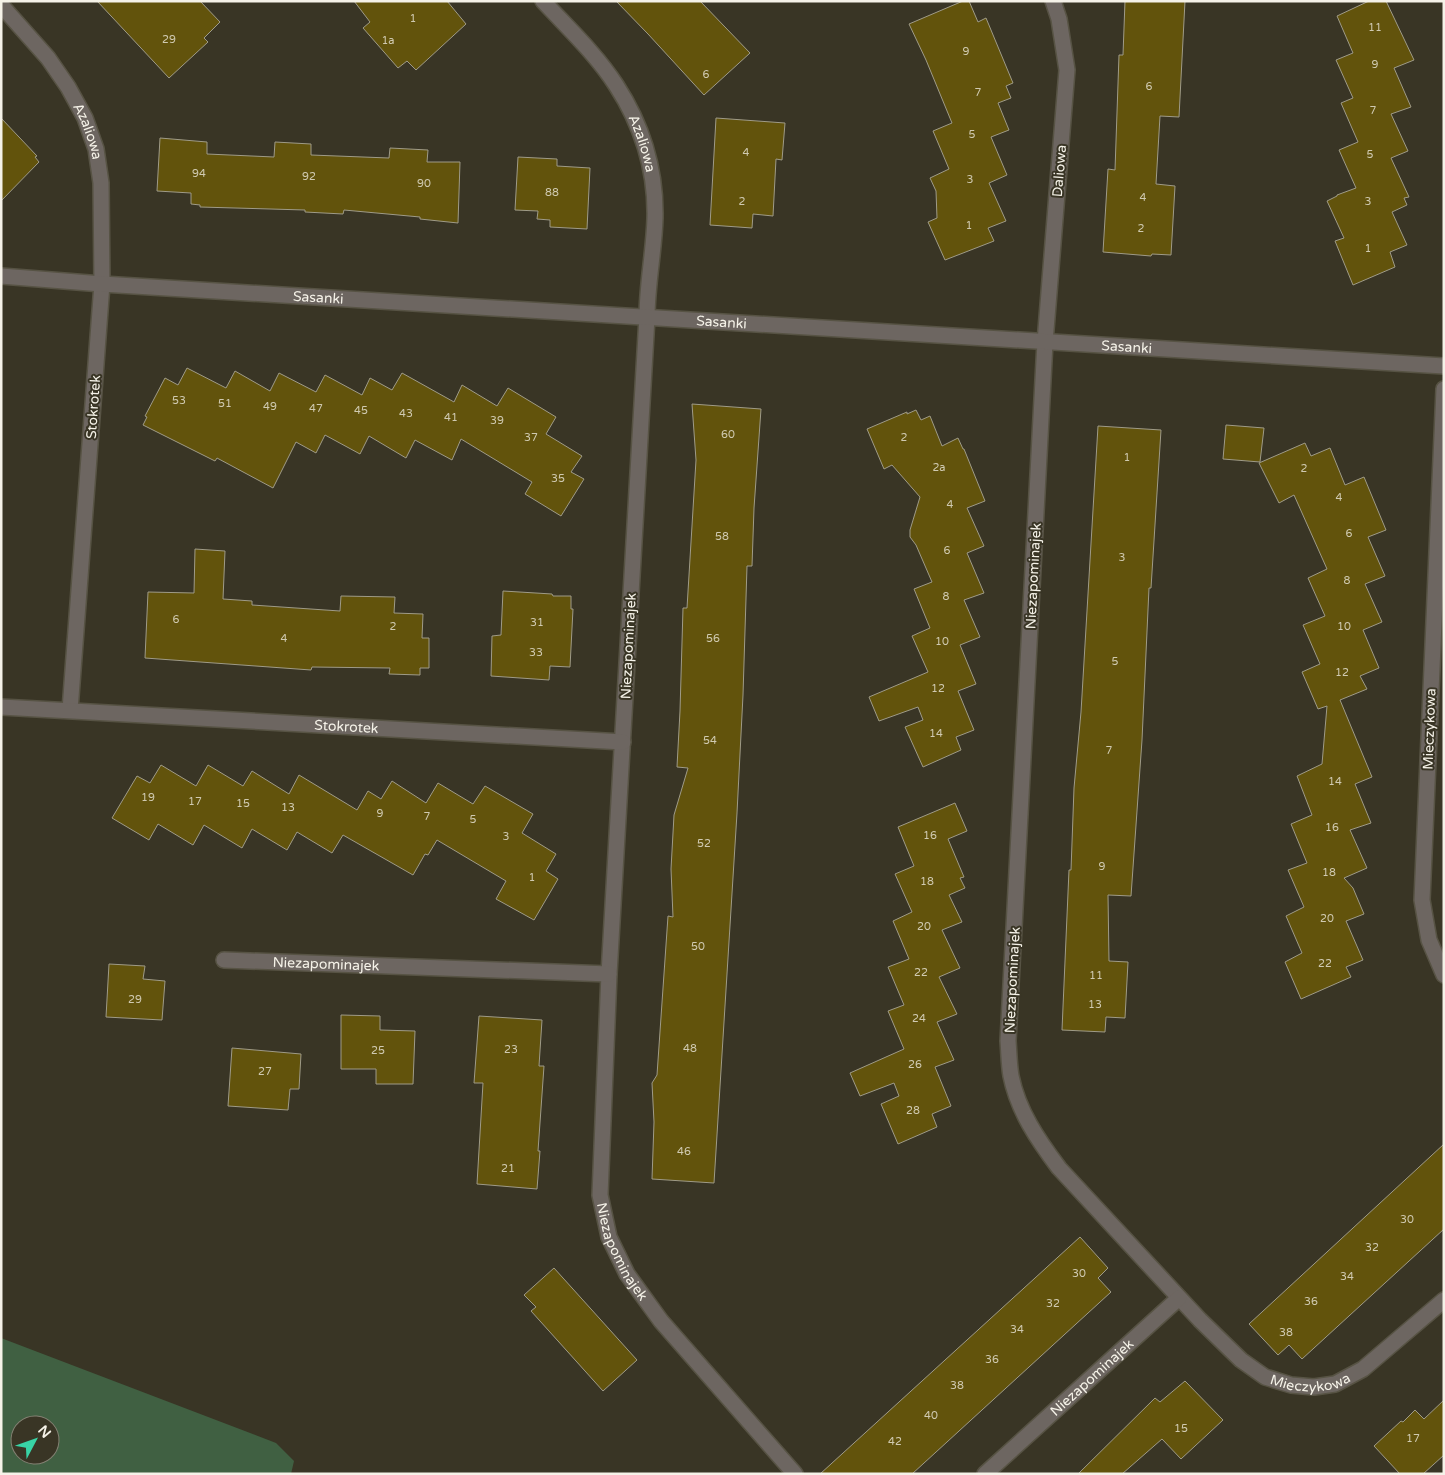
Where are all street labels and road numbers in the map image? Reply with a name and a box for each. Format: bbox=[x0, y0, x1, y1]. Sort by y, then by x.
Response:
street label: Azaliowa bbox=[69, 100, 105, 161]
street label: Azaliowa bbox=[625, 112, 659, 174]
street label: Daliowa bbox=[1049, 144, 1070, 198]
street label: Sasanki bbox=[292, 288, 344, 308]
street label: Sasanki bbox=[696, 312, 747, 332]
street label: Sasanki bbox=[1101, 337, 1153, 357]
street label: Stokrotek bbox=[83, 374, 104, 440]
street label: Niezapominajek bbox=[1022, 522, 1045, 630]
street label: Niezapominajek bbox=[617, 592, 640, 700]
street label: Mieczykowa bbox=[1420, 688, 1439, 770]
street label: Stokrotek bbox=[314, 717, 379, 737]
street label: Niezapominajek bbox=[1001, 926, 1024, 1034]
street label: Niezapominajek bbox=[272, 954, 380, 975]
street label: Niezapominajek bbox=[593, 1201, 652, 1304]
street label: Niezapominajek bbox=[1047, 1335, 1137, 1420]
street label: Mieczykowa bbox=[1268, 1369, 1353, 1396]

